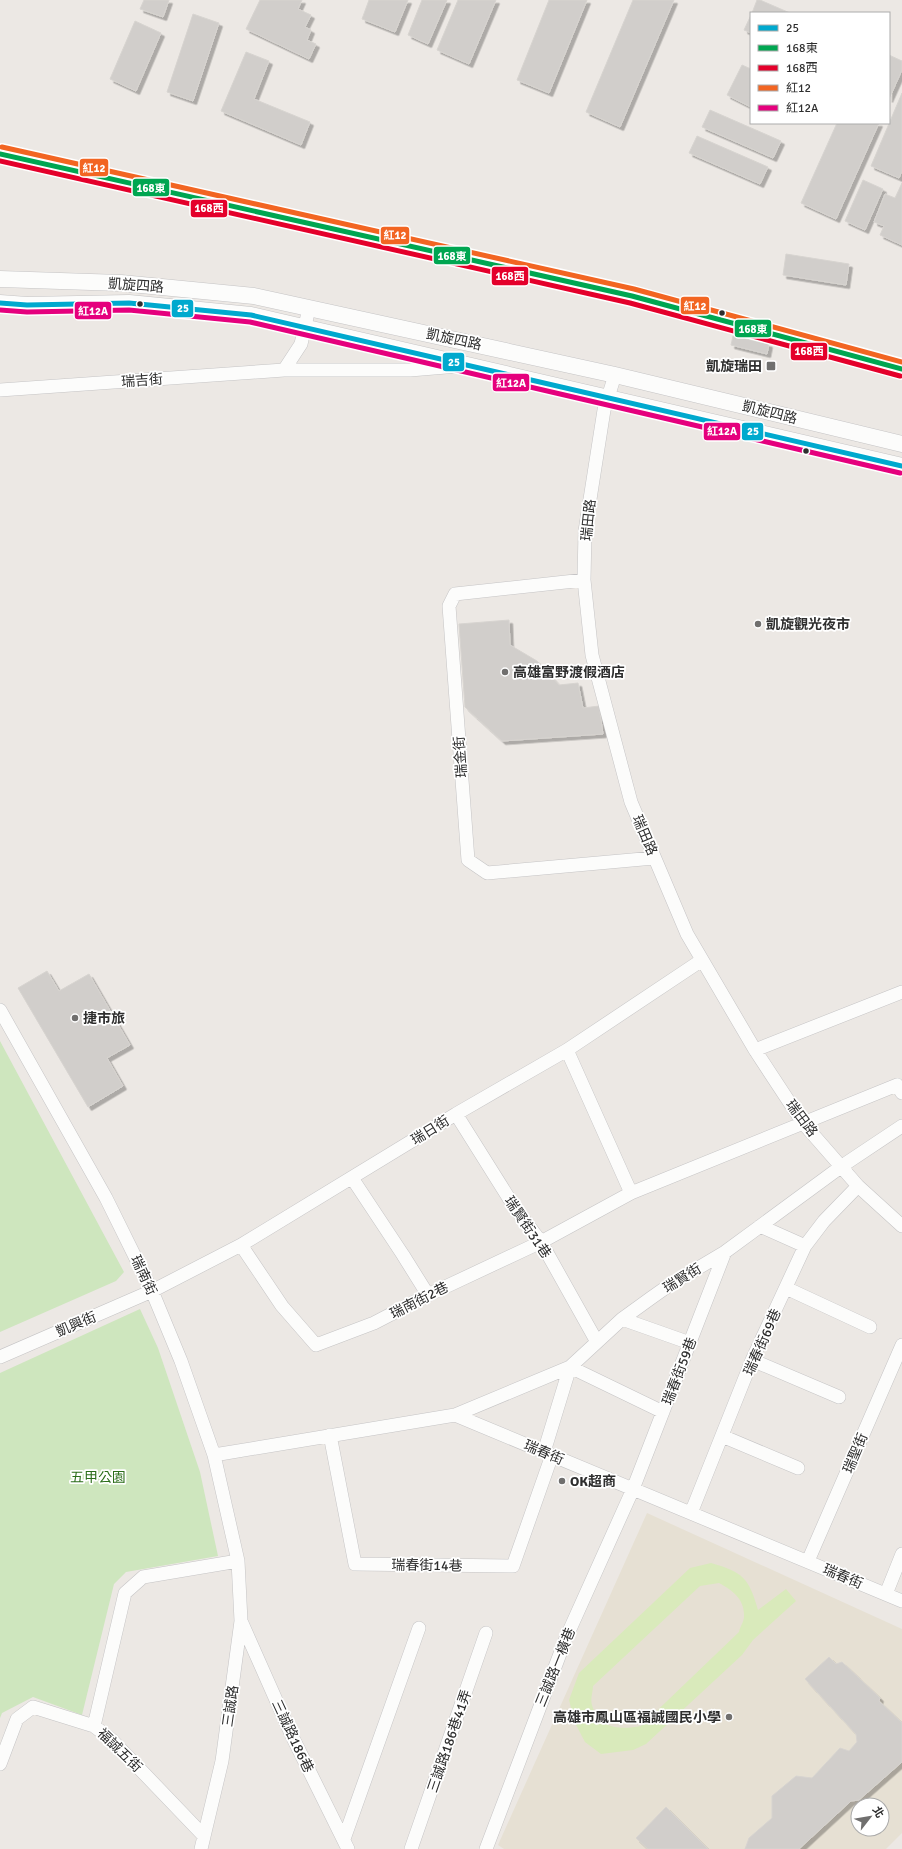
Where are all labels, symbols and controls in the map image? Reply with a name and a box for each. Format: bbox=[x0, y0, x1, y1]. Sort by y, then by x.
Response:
legend bbox=[750, 12, 890, 124]
text: 25 bbox=[786, 21, 799, 36]
text: 168東 bbox=[786, 41, 817, 56]
text: 168西 bbox=[786, 61, 817, 76]
text: 紅12 bbox=[786, 81, 811, 96]
text: 紅12A bbox=[786, 101, 819, 116]
line badge: 紅12 bbox=[79, 158, 109, 177]
text: 紅12 bbox=[83, 162, 105, 175]
line badge: 168東 bbox=[132, 178, 170, 197]
text: 168東 bbox=[137, 182, 165, 195]
line badge: 168西 bbox=[190, 199, 228, 218]
text: 168西 bbox=[195, 202, 223, 215]
line badge: 紅12 bbox=[380, 226, 410, 245]
text: 紅12 bbox=[384, 229, 406, 242]
line badge: 168東 bbox=[433, 246, 471, 265]
text: 168東 bbox=[438, 250, 466, 263]
line badge: 168西 bbox=[491, 266, 529, 286]
text: 168西 bbox=[496, 270, 524, 283]
street label: 凱旋四路 bbox=[107, 275, 164, 296]
line badge: 紅12 bbox=[680, 296, 710, 315]
unlabelled marker bbox=[135, 299, 145, 309]
line badge: 25 bbox=[171, 299, 194, 318]
text: 紅12 bbox=[684, 300, 706, 313]
line badge: 紅12A bbox=[74, 301, 112, 320]
text: 25 bbox=[177, 302, 189, 315]
text: 紅12A bbox=[78, 305, 108, 318]
unlabelled marker bbox=[717, 308, 727, 318]
line badge: 168東 bbox=[734, 319, 772, 338]
text: 168東 bbox=[739, 323, 767, 336]
street label: 凱旋四路 bbox=[425, 325, 483, 354]
line badge: 168西 bbox=[790, 342, 828, 361]
text: 168西 bbox=[795, 345, 823, 358]
line badge: 25 bbox=[442, 352, 465, 372]
text: 25 bbox=[448, 356, 460, 369]
place label: 凱旋瑞田 bbox=[706, 358, 762, 375]
marker: 凱旋瑞田 bbox=[765, 360, 777, 372]
street label: 瑞吉街 bbox=[120, 371, 164, 390]
line badge: 紅12A bbox=[492, 373, 530, 392]
text: 紅12A bbox=[496, 377, 526, 390]
street label: 凱旋四路 bbox=[741, 397, 799, 428]
line badge: 紅12A bbox=[703, 422, 741, 441]
line badge: 25 bbox=[741, 422, 764, 441]
text: 紅12A bbox=[707, 425, 737, 438]
text: 25 bbox=[747, 425, 759, 438]
unlabelled marker bbox=[801, 446, 811, 456]
street label: 瑞田路 bbox=[578, 498, 599, 542]
place label: 凱旋觀光夜市 bbox=[766, 616, 850, 633]
marker: 凱旋觀光夜市 bbox=[753, 619, 763, 629]
place label: 高雄富野渡假酒店 bbox=[513, 664, 625, 681]
marker: 高雄富野渡假酒店 bbox=[500, 667, 510, 677]
street label: 瑞金街 bbox=[451, 735, 470, 779]
street label: 瑞田路 bbox=[629, 813, 661, 858]
place label: 捷市旅 bbox=[83, 1010, 125, 1027]
marker: 捷市旅 bbox=[70, 1013, 80, 1023]
street label: 瑞田路 bbox=[782, 1096, 821, 1140]
street label: 瑞日街 bbox=[408, 1112, 453, 1149]
street label: 瑞賢街31巷 bbox=[501, 1193, 555, 1262]
street label: 瑞南街 bbox=[127, 1253, 160, 1298]
street label: 瑞賢街 bbox=[660, 1260, 705, 1297]
street label: 瑞南街2巷 bbox=[387, 1278, 451, 1322]
street label: 瑞春街69巷 bbox=[740, 1306, 785, 1378]
street label: 凱興街 bbox=[54, 1308, 99, 1340]
street label: 瑞春街59巷 bbox=[659, 1335, 700, 1407]
street label: 瑞聖街 bbox=[839, 1431, 871, 1476]
street label: 瑞春街 bbox=[521, 1436, 566, 1468]
park label: 五甲公園 bbox=[70, 1469, 126, 1486]
place label: OK超商 bbox=[570, 1473, 616, 1490]
marker: OK超商 bbox=[557, 1476, 567, 1486]
street label: 瑞春街14巷 bbox=[391, 1556, 463, 1575]
street label: 瑞春街 bbox=[820, 1560, 865, 1592]
street label: 三誠路一橫巷 bbox=[532, 1625, 579, 1709]
street label: 三誠路 bbox=[219, 1684, 242, 1728]
street label: 三誠路186巷41弄 bbox=[424, 1687, 475, 1795]
street label: 三誠路186巷 bbox=[268, 1697, 317, 1775]
place label: 高雄市鳳山區福誠國民小學 bbox=[553, 1709, 721, 1726]
marker: 高雄市鳳山區福誠國民小學 bbox=[724, 1712, 734, 1722]
street label: 福誠五街 bbox=[94, 1725, 146, 1776]
north arrow bbox=[850, 1797, 890, 1837]
text: 北 bbox=[870, 1804, 887, 1820]

